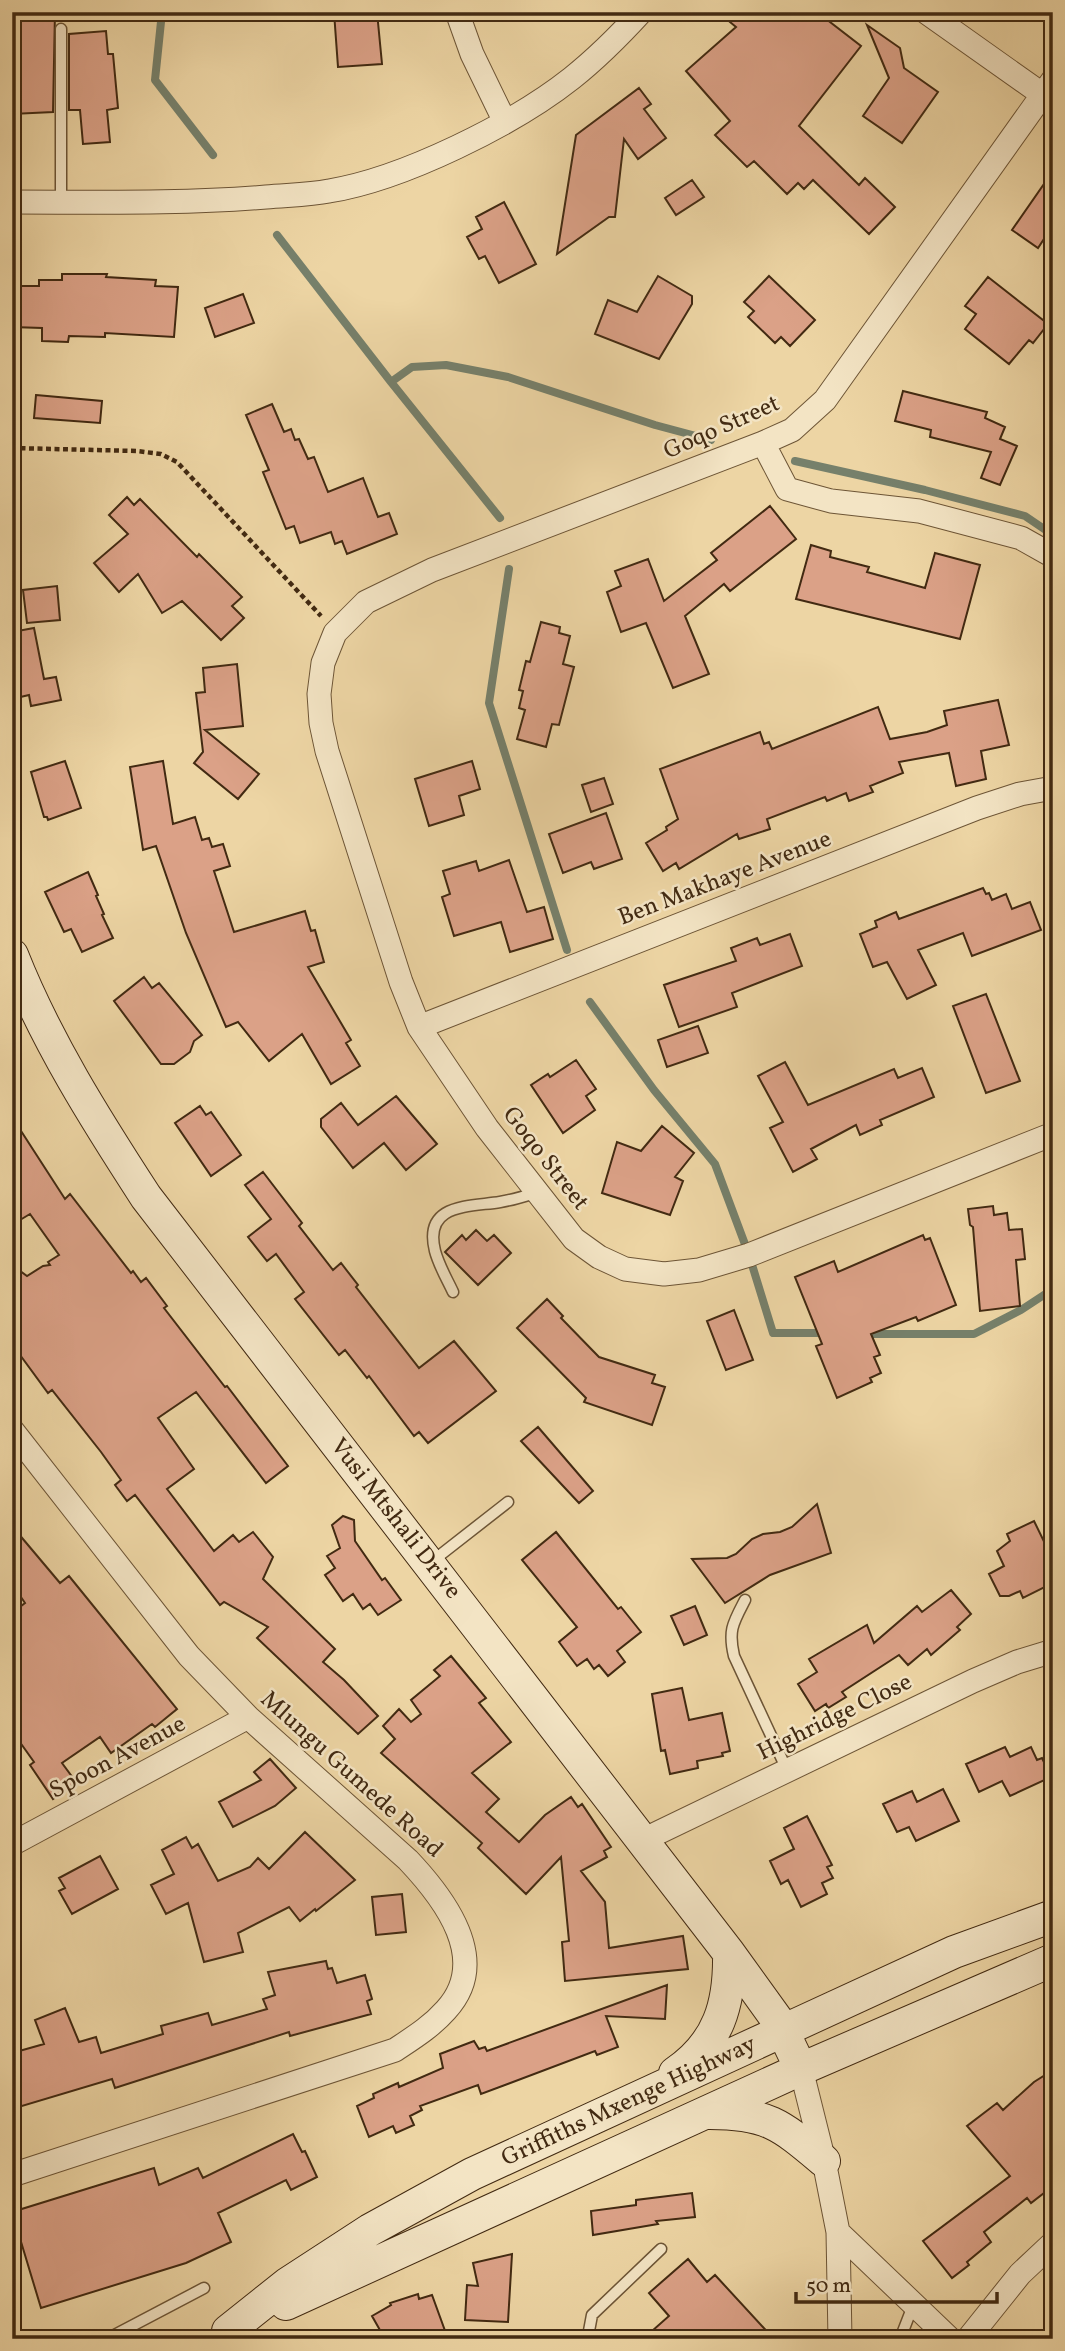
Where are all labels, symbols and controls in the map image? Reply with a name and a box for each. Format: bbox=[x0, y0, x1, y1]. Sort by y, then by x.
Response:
street label: Goqo Street bbox=[658, 387, 786, 469]
street label: Ben Makhaye Avenue bbox=[614, 823, 836, 935]
street label: Goqo Street bbox=[493, 1100, 597, 1218]
street label: Vusi Mtshali Drive bbox=[321, 1431, 469, 1607]
street label: Highridge Close bbox=[752, 1666, 918, 1770]
street label: Mlungu Gumede Road bbox=[252, 1684, 450, 1866]
street label: Spoon Avenue bbox=[44, 1708, 192, 1808]
street label: Griffiths Mxenge Highway bbox=[496, 2028, 762, 2176]
scale bar bbox=[796, 2260, 997, 2304]
text: 50 m bbox=[806, 2272, 851, 2301]

